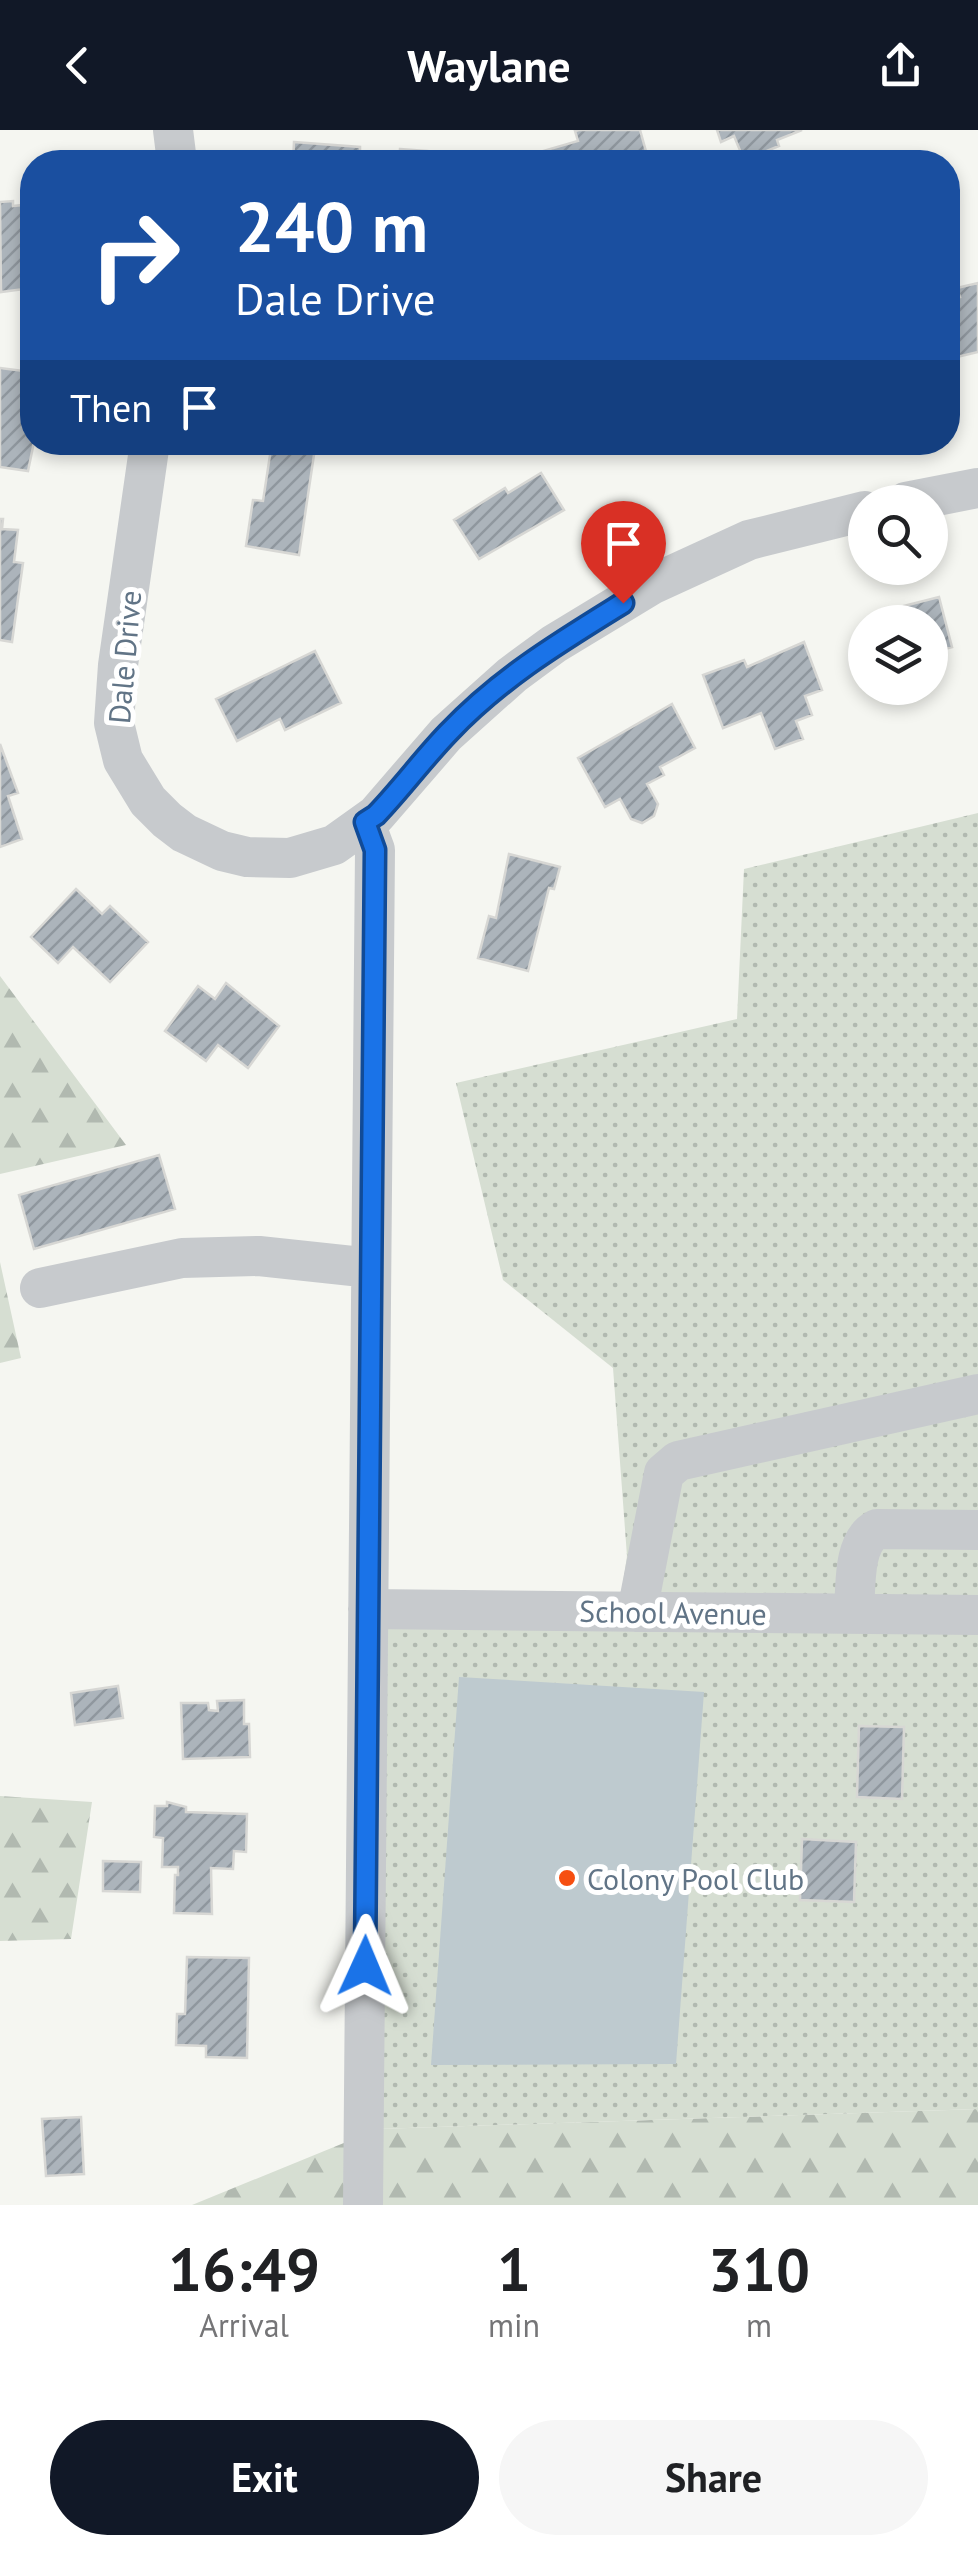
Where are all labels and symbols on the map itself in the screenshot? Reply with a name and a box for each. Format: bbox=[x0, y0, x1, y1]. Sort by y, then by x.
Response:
pin bbox=[581, 501, 666, 604]
street label: Dale Drive bbox=[99, 589, 149, 725]
street label: School Avenue bbox=[579, 1591, 767, 1633]
place label: Colony Pool Club bbox=[587, 1859, 804, 1898]
marker: Colony Pool Club bbox=[556, 1867, 578, 1889]
position arrow bbox=[313, 1914, 417, 2018]

